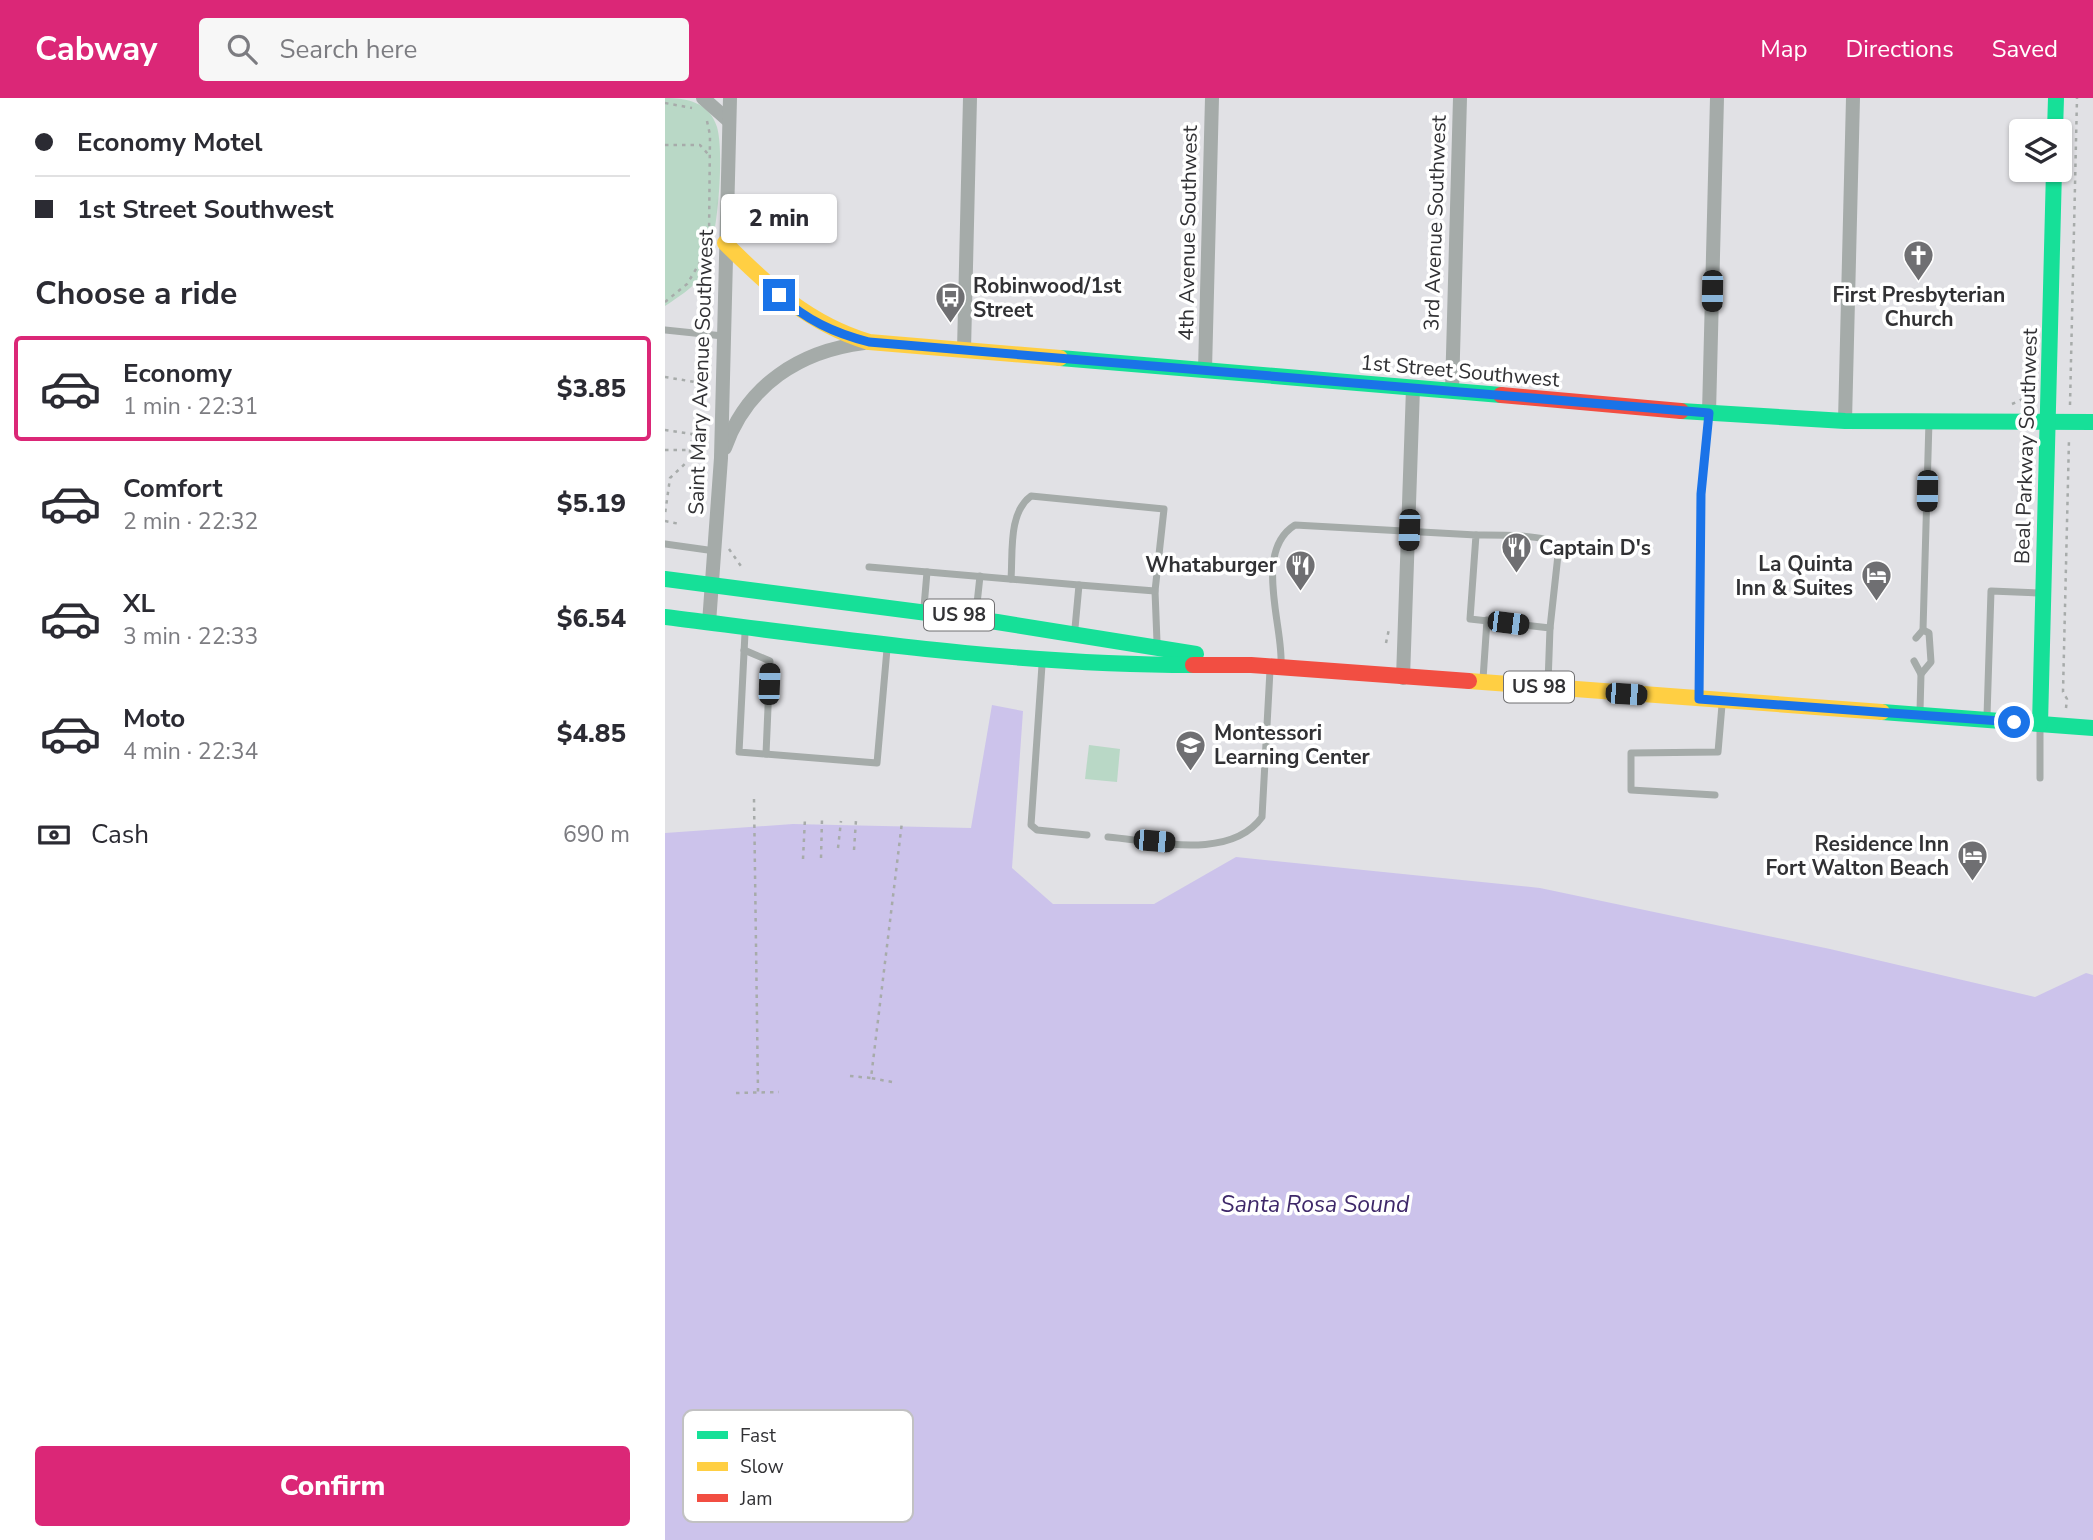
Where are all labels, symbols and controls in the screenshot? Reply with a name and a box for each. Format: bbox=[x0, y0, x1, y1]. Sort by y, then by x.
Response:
search box bbox=[199, 18, 689, 81]
text: Cabway bbox=[35, 27, 157, 72]
icon: search bbox=[223, 30, 261, 68]
text: Search here bbox=[279, 32, 417, 67]
text: Map bbox=[1760, 33, 1807, 65]
text: Directions bbox=[1845, 33, 1954, 65]
text: Saved bbox=[1992, 33, 2058, 65]
street label: 3rd Avenue Southwest bbox=[1417, 114, 1453, 331]
map controls bbox=[2009, 119, 2072, 182]
button: layers bbox=[2009, 119, 2072, 182]
street label: 4th Avenue Southwest bbox=[1172, 124, 1204, 341]
text: Economy Motel bbox=[77, 125, 263, 160]
text: 1st Street Southwest bbox=[77, 192, 334, 227]
callout: 2 min bbox=[721, 194, 837, 242]
text: 2 min bbox=[749, 203, 809, 234]
street label: Saint Mary Avenue Southwest bbox=[682, 228, 720, 515]
church icon: First Presbyterian Church bbox=[1902, 238, 1936, 282]
car bbox=[1702, 270, 1723, 312]
text: Choose a ride bbox=[35, 272, 237, 315]
place label: Robinwood/1st Street bbox=[973, 272, 1122, 324]
route end bbox=[763, 279, 795, 311]
bus stop icon: Robinwood/1st Street bbox=[933, 281, 967, 325]
place label: First Presbyterian Church bbox=[1833, 281, 2005, 333]
street label: Beal Parkway Southwest bbox=[2008, 327, 2044, 564]
street label: 1st Street Southwest bbox=[1359, 348, 1561, 394]
text: Economy bbox=[123, 356, 232, 391]
icon: car bbox=[39, 357, 102, 420]
text: $3.85 bbox=[557, 371, 626, 406]
text: 1 min · 22:31 bbox=[123, 391, 258, 422]
car bbox=[1917, 470, 1938, 512]
text: Comfort bbox=[123, 471, 223, 506]
icon: car bbox=[39, 472, 102, 535]
text: $5.19 bbox=[557, 486, 626, 521]
text: 2 min · 22:32 bbox=[123, 506, 258, 537]
car bbox=[1398, 509, 1421, 551]
restaurant icon: Captain D's bbox=[1499, 531, 1533, 575]
place label: Captain D's bbox=[1539, 534, 1651, 562]
restaurant icon: Whataburger bbox=[1283, 548, 1317, 592]
place label: La Quinta Inn & Suites bbox=[1736, 550, 1853, 602]
place label: Whataburger bbox=[1145, 551, 1278, 579]
hotel icon: La Quinta Inn & Suites bbox=[1859, 559, 1893, 603]
text: XL bbox=[123, 586, 155, 621]
icon: car bbox=[39, 587, 102, 650]
road number: US 98 bbox=[924, 600, 994, 630]
text: $6.54 bbox=[557, 601, 626, 636]
car bbox=[1486, 610, 1531, 636]
text: 3 min · 22:33 bbox=[123, 621, 258, 652]
car bbox=[758, 663, 781, 705]
road number: US 98 bbox=[1504, 672, 1574, 702]
car bbox=[1605, 682, 1648, 706]
text: Moto bbox=[123, 701, 185, 736]
icon: car bbox=[39, 702, 102, 765]
route start bbox=[1998, 706, 2030, 738]
text: $4.85 bbox=[557, 716, 626, 751]
place label: Montessori Learning Center bbox=[1214, 719, 1371, 771]
school or university icon: Montessori Learning Center bbox=[1174, 728, 1208, 772]
text: 4 min · 22:34 bbox=[123, 736, 258, 767]
icon: cash bbox=[35, 816, 73, 854]
text: Cash bbox=[91, 817, 149, 852]
text: 690 m bbox=[563, 819, 630, 850]
car bbox=[1133, 829, 1176, 853]
place label: Residence Inn Fort Walton Beach bbox=[1765, 830, 1949, 882]
hotel icon: Residence Inn Fort Walton Beach bbox=[1955, 839, 1989, 883]
water label: Santa Rosa Sound bbox=[1221, 1189, 1410, 1220]
legend bbox=[683, 1410, 913, 1522]
text: Fast bbox=[740, 1423, 776, 1449]
button: Confirm bbox=[35, 1446, 630, 1526]
text: Slow bbox=[740, 1454, 784, 1480]
text: Jam bbox=[739, 1486, 773, 1512]

